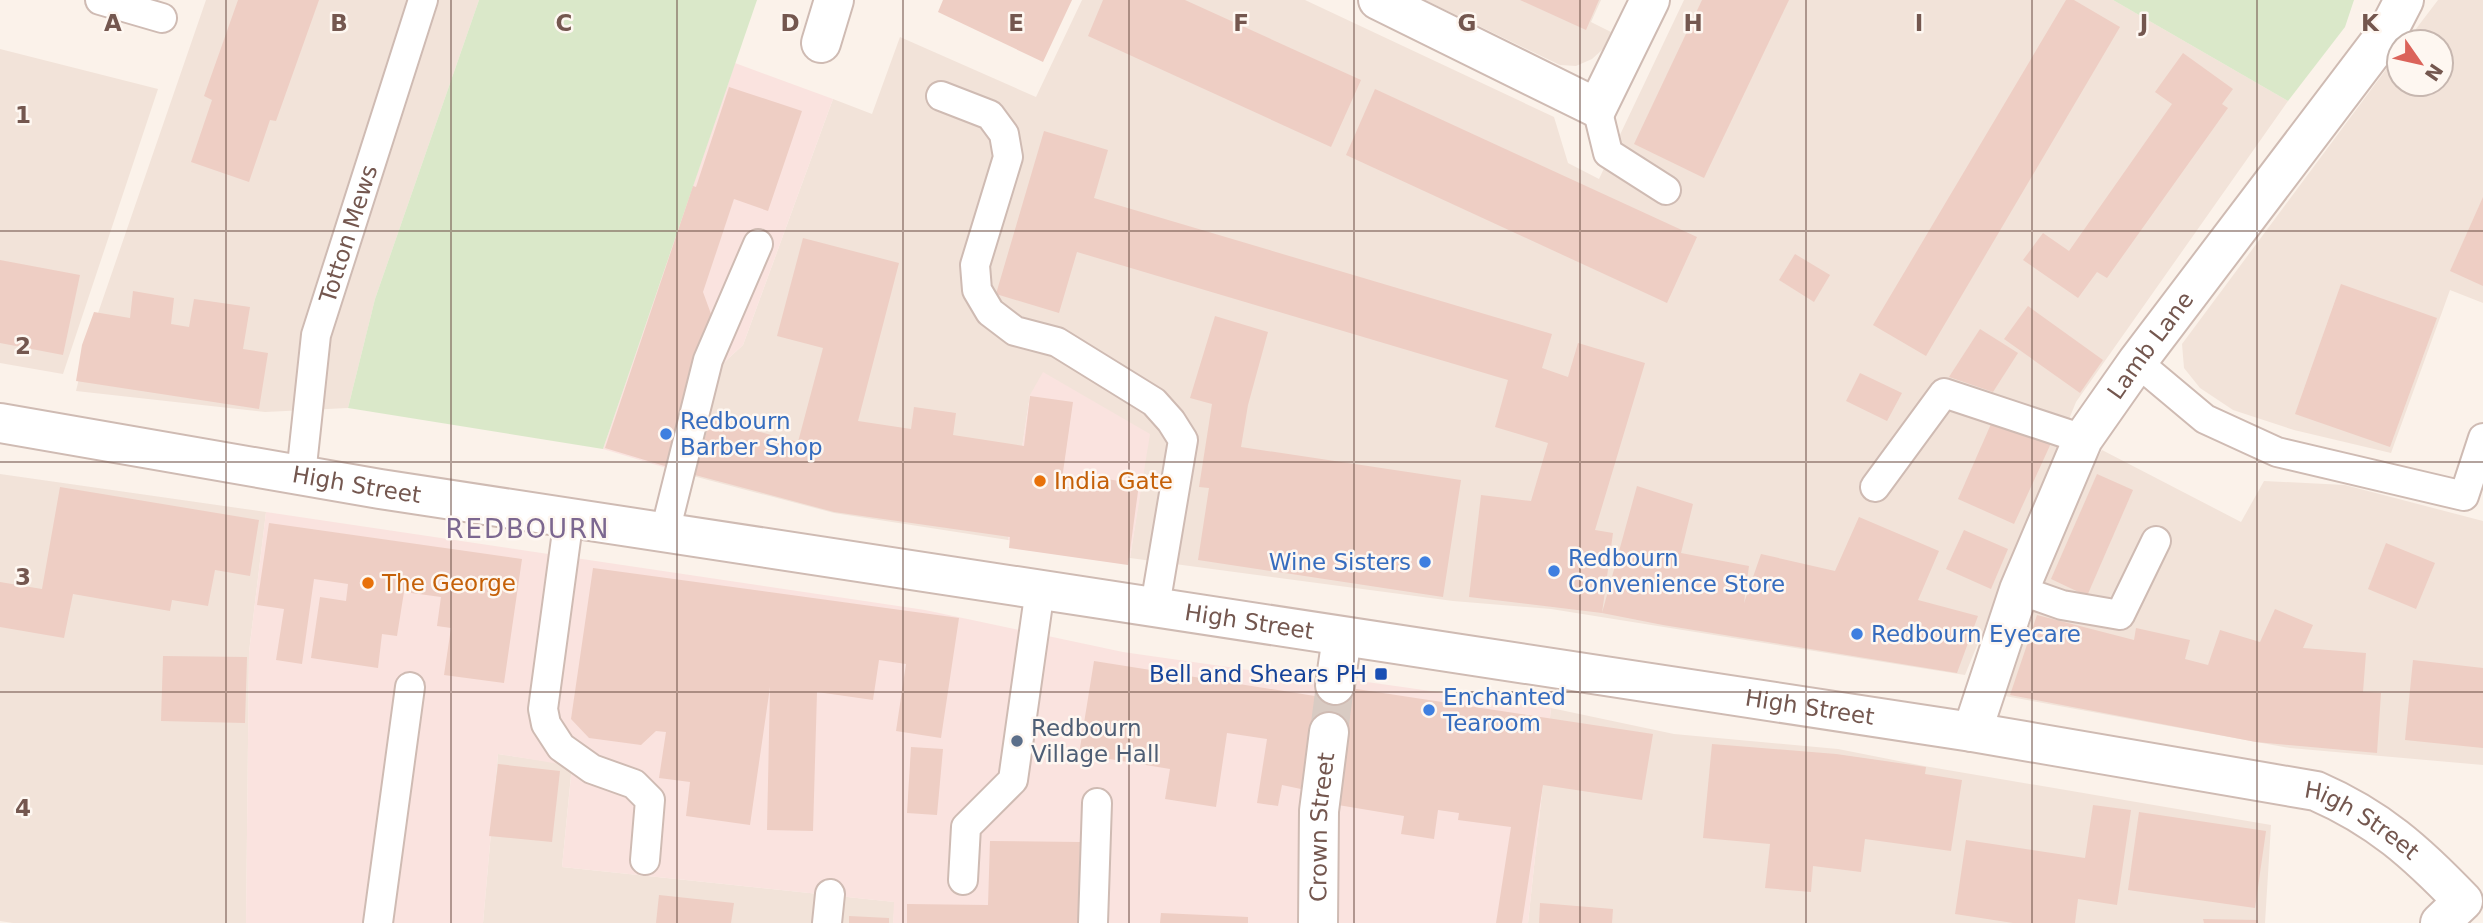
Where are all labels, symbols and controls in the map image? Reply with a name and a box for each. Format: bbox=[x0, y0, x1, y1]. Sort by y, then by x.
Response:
text: A bbox=[104, 10, 122, 36]
text: B bbox=[330, 10, 348, 36]
text: C bbox=[556, 10, 572, 36]
text: D bbox=[780, 10, 800, 36]
text: E bbox=[1008, 10, 1024, 36]
text: F bbox=[1233, 10, 1249, 36]
text: G bbox=[1458, 10, 1476, 36]
text: H bbox=[1683, 10, 1703, 36]
text: I bbox=[1915, 10, 1923, 36]
text: J bbox=[2138, 10, 2148, 36]
text: K bbox=[2361, 10, 2380, 36]
north arrow bbox=[2385, 28, 2455, 98]
text: N bbox=[2421, 60, 2448, 85]
text: 1 bbox=[15, 102, 31, 128]
street label: Totton Mews bbox=[314, 162, 382, 307]
street label: Lamb Lane bbox=[2102, 287, 2199, 404]
text: 2 bbox=[15, 333, 31, 359]
place label: Redbourn Barber Shop bbox=[680, 408, 823, 460]
marker: Redbourn Barber Shop bbox=[658, 426, 674, 442]
street label: High Street bbox=[290, 461, 423, 508]
place label: India Gate bbox=[1054, 468, 1173, 494]
marker: India Gate bbox=[1032, 473, 1048, 489]
district label: REDBOURN bbox=[446, 514, 610, 544]
place label: Redbourn Convenience Store bbox=[1568, 545, 1785, 597]
place label: Wine Sisters bbox=[1269, 549, 1411, 575]
marker: Wine Sisters bbox=[1417, 554, 1433, 570]
marker: Redbourn Convenience Store bbox=[1546, 563, 1562, 579]
text: 3 bbox=[15, 564, 31, 590]
place label: The George bbox=[381, 570, 516, 596]
marker: The George bbox=[360, 575, 376, 591]
street label: High Street bbox=[1183, 599, 1316, 644]
place label: Redbourn Eyecare bbox=[1871, 621, 2081, 647]
marker: Redbourn Eyecare bbox=[1849, 626, 1865, 642]
place label: Bell and Shears PH bbox=[1149, 661, 1367, 687]
marker: Bell and Shears PH bbox=[1373, 666, 1389, 682]
place label: Enchanted Tearoom bbox=[1442, 684, 1566, 736]
street label: High Street bbox=[1743, 685, 1876, 730]
marker: Enchanted Tearoom bbox=[1421, 702, 1437, 718]
place label: Redbourn Village Hall bbox=[1031, 715, 1160, 767]
marker: Redbourn Village Hall bbox=[1009, 733, 1025, 749]
street label: Crown Street bbox=[1305, 751, 1339, 902]
street label: High Street bbox=[2303, 776, 2424, 865]
text: 4 bbox=[15, 795, 31, 821]

